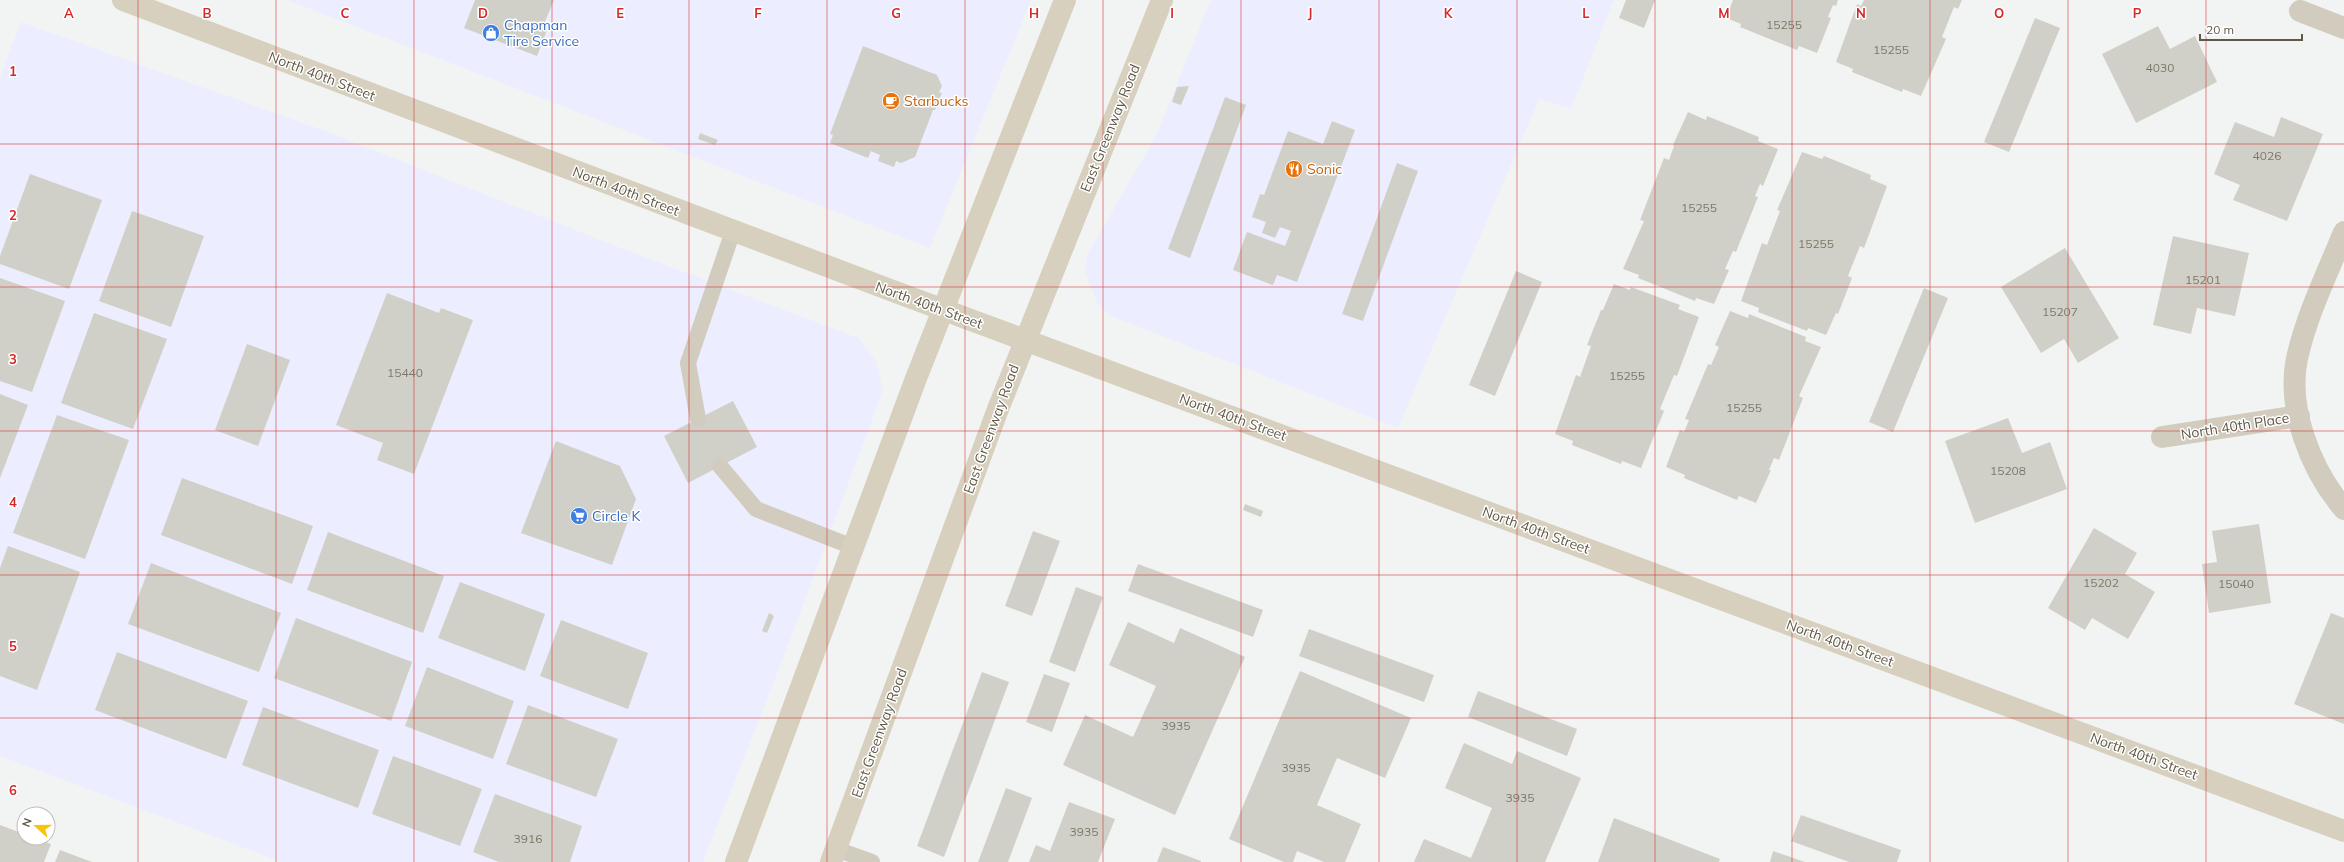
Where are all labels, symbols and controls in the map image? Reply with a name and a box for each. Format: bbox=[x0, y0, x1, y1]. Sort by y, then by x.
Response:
text: A bbox=[64, 5, 74, 21]
text: B bbox=[203, 5, 212, 21]
text: C bbox=[341, 5, 350, 21]
text: D bbox=[478, 5, 488, 21]
text: E bbox=[616, 5, 624, 21]
text: F bbox=[754, 5, 762, 21]
text: G bbox=[891, 5, 901, 21]
text: H bbox=[1029, 5, 1039, 21]
text: I bbox=[1170, 5, 1174, 21]
text: J bbox=[1308, 5, 1312, 21]
text: K bbox=[1444, 5, 1454, 21]
text: L bbox=[1582, 5, 1590, 21]
text: M bbox=[1718, 5, 1730, 21]
text: N bbox=[1856, 5, 1866, 21]
text: O bbox=[1994, 5, 2004, 21]
text: P bbox=[2133, 5, 2142, 21]
place label: Chapman Tire Service bbox=[504, 16, 579, 50]
scale bar bbox=[2200, 16, 2302, 42]
house number: 15255 bbox=[1766, 17, 1802, 32]
text: 20 m bbox=[2206, 22, 2234, 37]
shop icon: Chapman Tire Service bbox=[481, 23, 501, 43]
house number: 15255 bbox=[1873, 42, 1909, 57]
street label: North 40th Street bbox=[266, 47, 378, 105]
house number: 4030 bbox=[2146, 60, 2174, 75]
street label: East Greenway Road bbox=[1076, 61, 1144, 195]
text: 1 bbox=[9, 63, 17, 79]
cafe icon: Starbucks bbox=[881, 91, 901, 111]
place label: Starbucks bbox=[904, 92, 969, 110]
house number: 4026 bbox=[2253, 148, 2281, 163]
restaurant icon: Sonic bbox=[1284, 159, 1304, 179]
place label: Sonic bbox=[1307, 160, 1342, 178]
street label: North 40th Street bbox=[570, 162, 682, 220]
house number: 15255 bbox=[1681, 200, 1717, 215]
text: 2 bbox=[9, 207, 17, 223]
house number: 15255 bbox=[1798, 236, 1834, 251]
house number: 15201 bbox=[2185, 272, 2221, 287]
street label: North 40th Street bbox=[873, 277, 985, 333]
house number: 15207 bbox=[2042, 304, 2078, 319]
text: 3 bbox=[9, 351, 17, 367]
street label: East Greenway Road bbox=[959, 362, 1023, 496]
house number: 15440 bbox=[387, 365, 423, 380]
house number: 15255 bbox=[1609, 368, 1645, 383]
street label: North 40th Street bbox=[1177, 389, 1289, 445]
house number: 15255 bbox=[1726, 400, 1762, 415]
street label: North 40th Place bbox=[2180, 409, 2290, 443]
house number: 15208 bbox=[1990, 463, 2026, 478]
text: 4 bbox=[9, 494, 17, 510]
street label: North 40th Street bbox=[1480, 502, 1592, 558]
supermarket icon: Circle K bbox=[569, 506, 589, 526]
place label: Circle K bbox=[592, 507, 641, 525]
house number: 15202 bbox=[2083, 575, 2119, 590]
house number: 15040 bbox=[2218, 576, 2254, 591]
street label: North 40th Street bbox=[1784, 615, 1896, 671]
text: 5 bbox=[9, 638, 17, 654]
street label: East Greenway Road bbox=[847, 666, 911, 800]
house number: 3935 bbox=[1162, 718, 1190, 733]
street label: North 40th Street bbox=[2088, 728, 2200, 784]
house number: 3935 bbox=[1282, 760, 1310, 775]
text: 6 bbox=[9, 782, 17, 798]
house number: 3935 bbox=[1506, 790, 1534, 805]
north arrow bbox=[16, 806, 56, 846]
text: N bbox=[19, 816, 35, 829]
house number: 3935 bbox=[1070, 824, 1098, 839]
house number: 3916 bbox=[514, 831, 542, 846]

